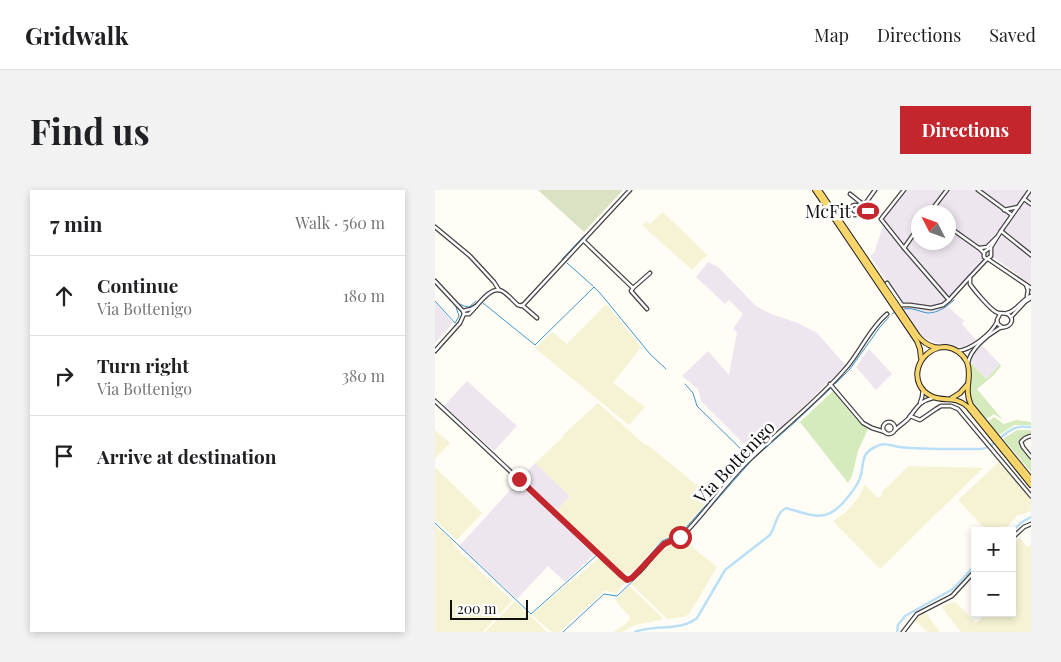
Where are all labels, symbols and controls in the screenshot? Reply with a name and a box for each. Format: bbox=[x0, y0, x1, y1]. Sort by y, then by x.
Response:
text: Gridwalk bbox=[25, 19, 128, 51]
text: Map bbox=[814, 23, 849, 47]
text: Directions bbox=[877, 23, 961, 47]
text: Saved bbox=[989, 23, 1036, 47]
button: Directions bbox=[900, 106, 1031, 154]
text: Find us bbox=[30, 107, 150, 154]
sports icon: McFit bbox=[855, 198, 881, 224]
place label: McFit bbox=[805, 199, 852, 223]
north arrow bbox=[911, 205, 956, 250]
text: 7 min bbox=[50, 209, 103, 237]
text: Walk · 560 m bbox=[295, 212, 385, 233]
text: Continue bbox=[97, 272, 178, 298]
icon: ahead bbox=[50, 282, 78, 310]
text: 180 m bbox=[343, 285, 385, 306]
text: Via Bottenigo bbox=[97, 298, 192, 319]
text: Turn right bbox=[97, 352, 189, 378]
icon: right bbox=[50, 362, 78, 390]
text: 380 m bbox=[342, 365, 385, 386]
text: Via Bottenigo bbox=[97, 378, 192, 399]
street label: Via Bottenigo bbox=[688, 415, 780, 509]
icon: arrive bbox=[50, 442, 78, 470]
text: Arrive at destination bbox=[97, 443, 277, 469]
route end bbox=[508, 468, 531, 491]
route start bbox=[669, 526, 692, 549]
map controls bbox=[971, 527, 1016, 617]
button: + bbox=[971, 527, 1016, 572]
button: − bbox=[971, 572, 1016, 617]
scale bar bbox=[450, 597, 527, 620]
text: 200 m bbox=[457, 599, 496, 618]

